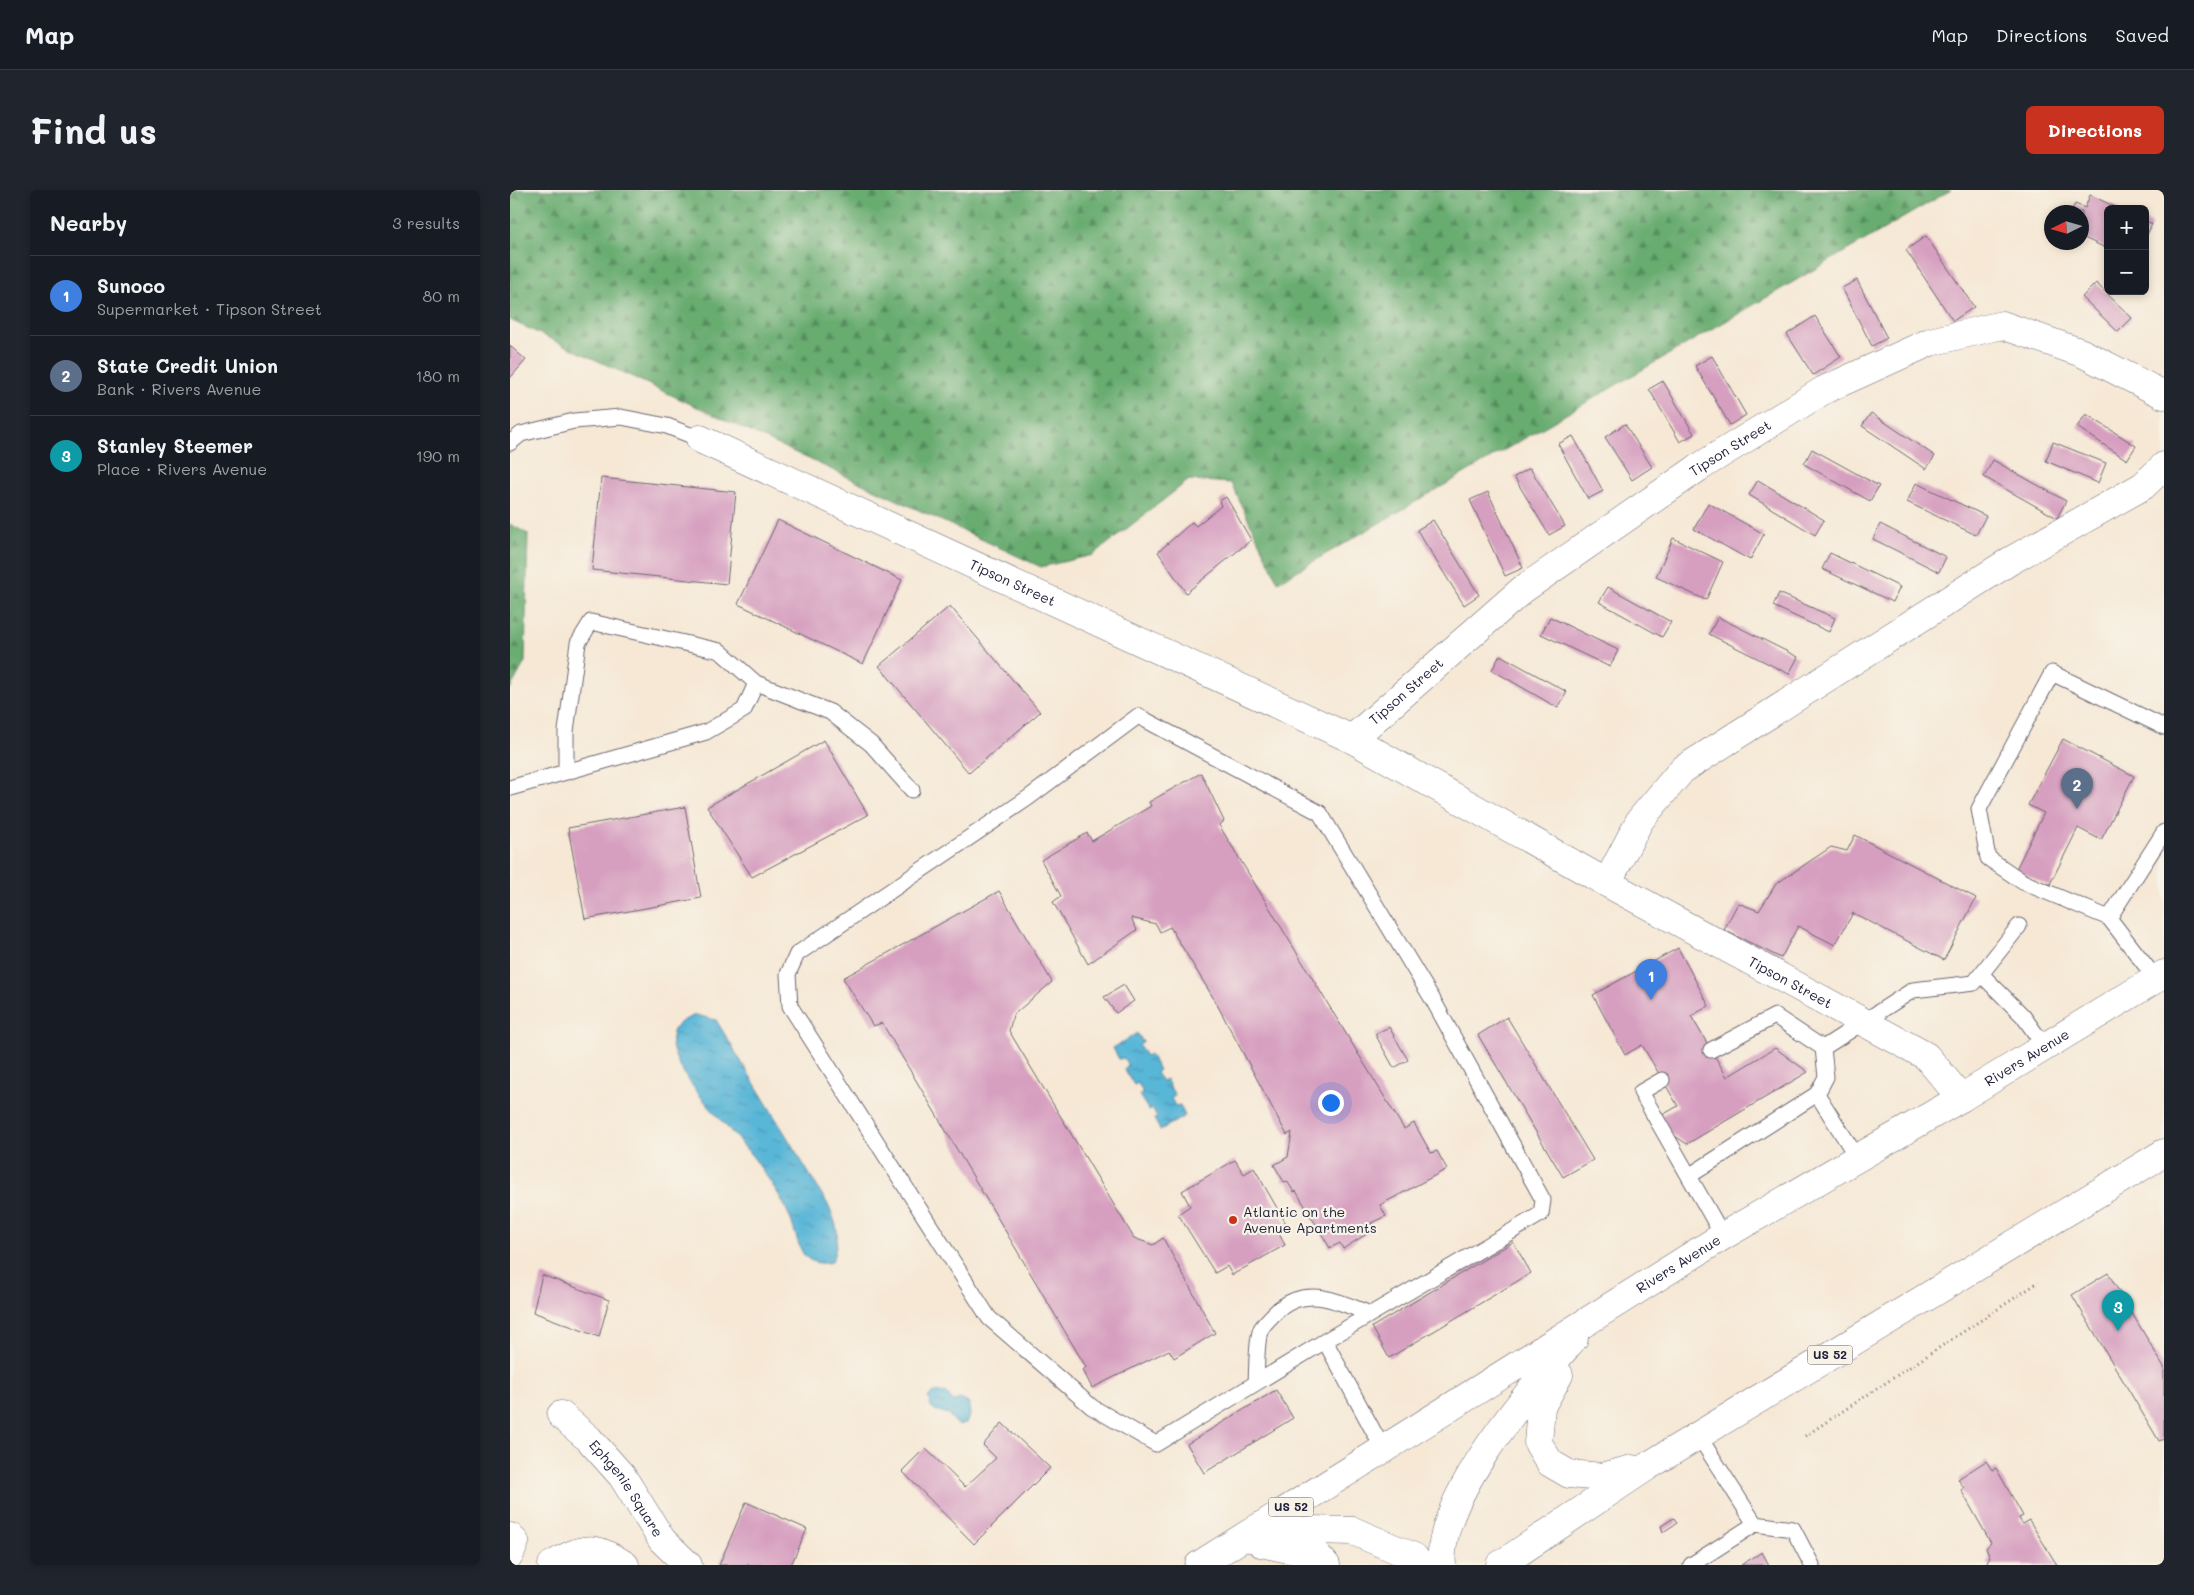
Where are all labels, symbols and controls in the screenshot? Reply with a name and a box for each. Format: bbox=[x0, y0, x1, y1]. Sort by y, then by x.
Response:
text: Map bbox=[25, 19, 74, 50]
text: Map bbox=[1931, 23, 1968, 47]
text: Directions bbox=[1996, 23, 2088, 47]
text: Saved bbox=[2116, 23, 2169, 47]
button: Directions bbox=[2026, 106, 2164, 154]
text: Find us bbox=[30, 107, 157, 153]
north arrow bbox=[2044, 205, 2089, 250]
map controls bbox=[2104, 205, 2149, 295]
button: + bbox=[2104, 205, 2149, 250]
text: Nearby bbox=[50, 209, 127, 236]
text: 3 results bbox=[392, 212, 460, 233]
button: − bbox=[2104, 250, 2149, 295]
text: Sunoco bbox=[97, 273, 165, 298]
text: 1 bbox=[62, 285, 70, 306]
text: 80 m bbox=[423, 285, 460, 306]
text: Supermarket · Tipson Street bbox=[97, 298, 322, 319]
text: State Credit Union bbox=[97, 353, 278, 378]
text: 2 bbox=[62, 365, 70, 386]
text: 180 m bbox=[415, 365, 460, 386]
text: Bank · Rivers Avenue bbox=[97, 378, 261, 399]
street label: Tipson Street bbox=[1685, 415, 1774, 480]
text: Stanley Steemer bbox=[97, 433, 253, 458]
text: 3 bbox=[61, 445, 71, 466]
text: 190 m bbox=[416, 445, 460, 466]
text: Place · Rivers Avenue bbox=[97, 458, 267, 479]
street label: Tipson Street bbox=[967, 554, 1059, 610]
street label: Tipson Street bbox=[1365, 653, 1447, 729]
pin: 2 bbox=[2061, 768, 2093, 809]
street label: Tipson Street bbox=[1745, 951, 1836, 1012]
pin: 1 bbox=[1635, 959, 1667, 1000]
street label: Rivers Avenue bbox=[1981, 1024, 2073, 1091]
your location bbox=[1318, 1090, 1344, 1116]
place label: Atlantic on the Avenue Apartments bbox=[1243, 1202, 1377, 1237]
marker: Atlantic on the Avenue Apartments bbox=[1227, 1214, 1239, 1226]
street label: Rivers Avenue bbox=[1632, 1230, 1724, 1297]
pin: 3 bbox=[2102, 1290, 2134, 1331]
road number: US 52 bbox=[1808, 1346, 1852, 1364]
street label: Ephgenie Square bbox=[585, 1436, 668, 1540]
road number: US 52 bbox=[1268, 1498, 1314, 1516]

